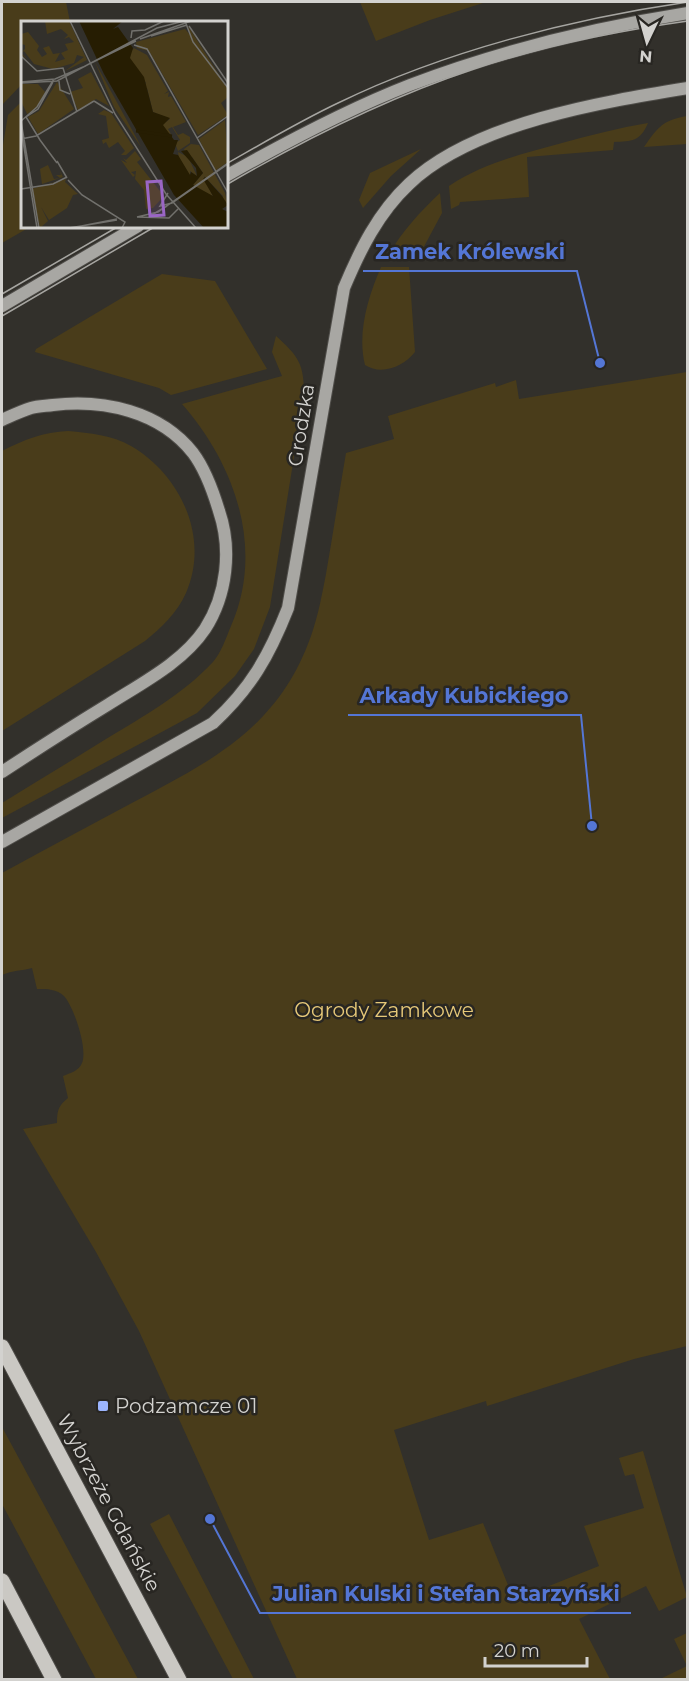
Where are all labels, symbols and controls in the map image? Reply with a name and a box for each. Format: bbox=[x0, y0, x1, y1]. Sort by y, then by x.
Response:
north arrow bbox=[617, 12, 677, 72]
inset map bbox=[21, 21, 228, 228]
text: N bbox=[638, 46, 653, 66]
callout: Zamek Królewski bbox=[363, 232, 577, 271]
text: Zamek Królewski bbox=[375, 239, 565, 264]
street label: Grodzka bbox=[283, 382, 319, 468]
callout: Arkady Kubickiego bbox=[348, 676, 581, 715]
text: Arkady Kubickiego bbox=[358, 683, 569, 708]
park label: Ogrody Zamkowe bbox=[294, 998, 474, 1022]
place label: Podzamcze 01 bbox=[115, 1394, 257, 1418]
marker: Podzamcze 01 bbox=[96, 1399, 110, 1413]
street label: Wybrzeże Gdańskie bbox=[52, 1410, 166, 1596]
callout: Julian Kulski i Stefan Starzyński bbox=[260, 1574, 631, 1613]
text: Julian Kulski i Stefan Starzyński bbox=[271, 1581, 620, 1606]
scale bar bbox=[485, 1630, 587, 1668]
text: 20 m bbox=[494, 1640, 540, 1662]

